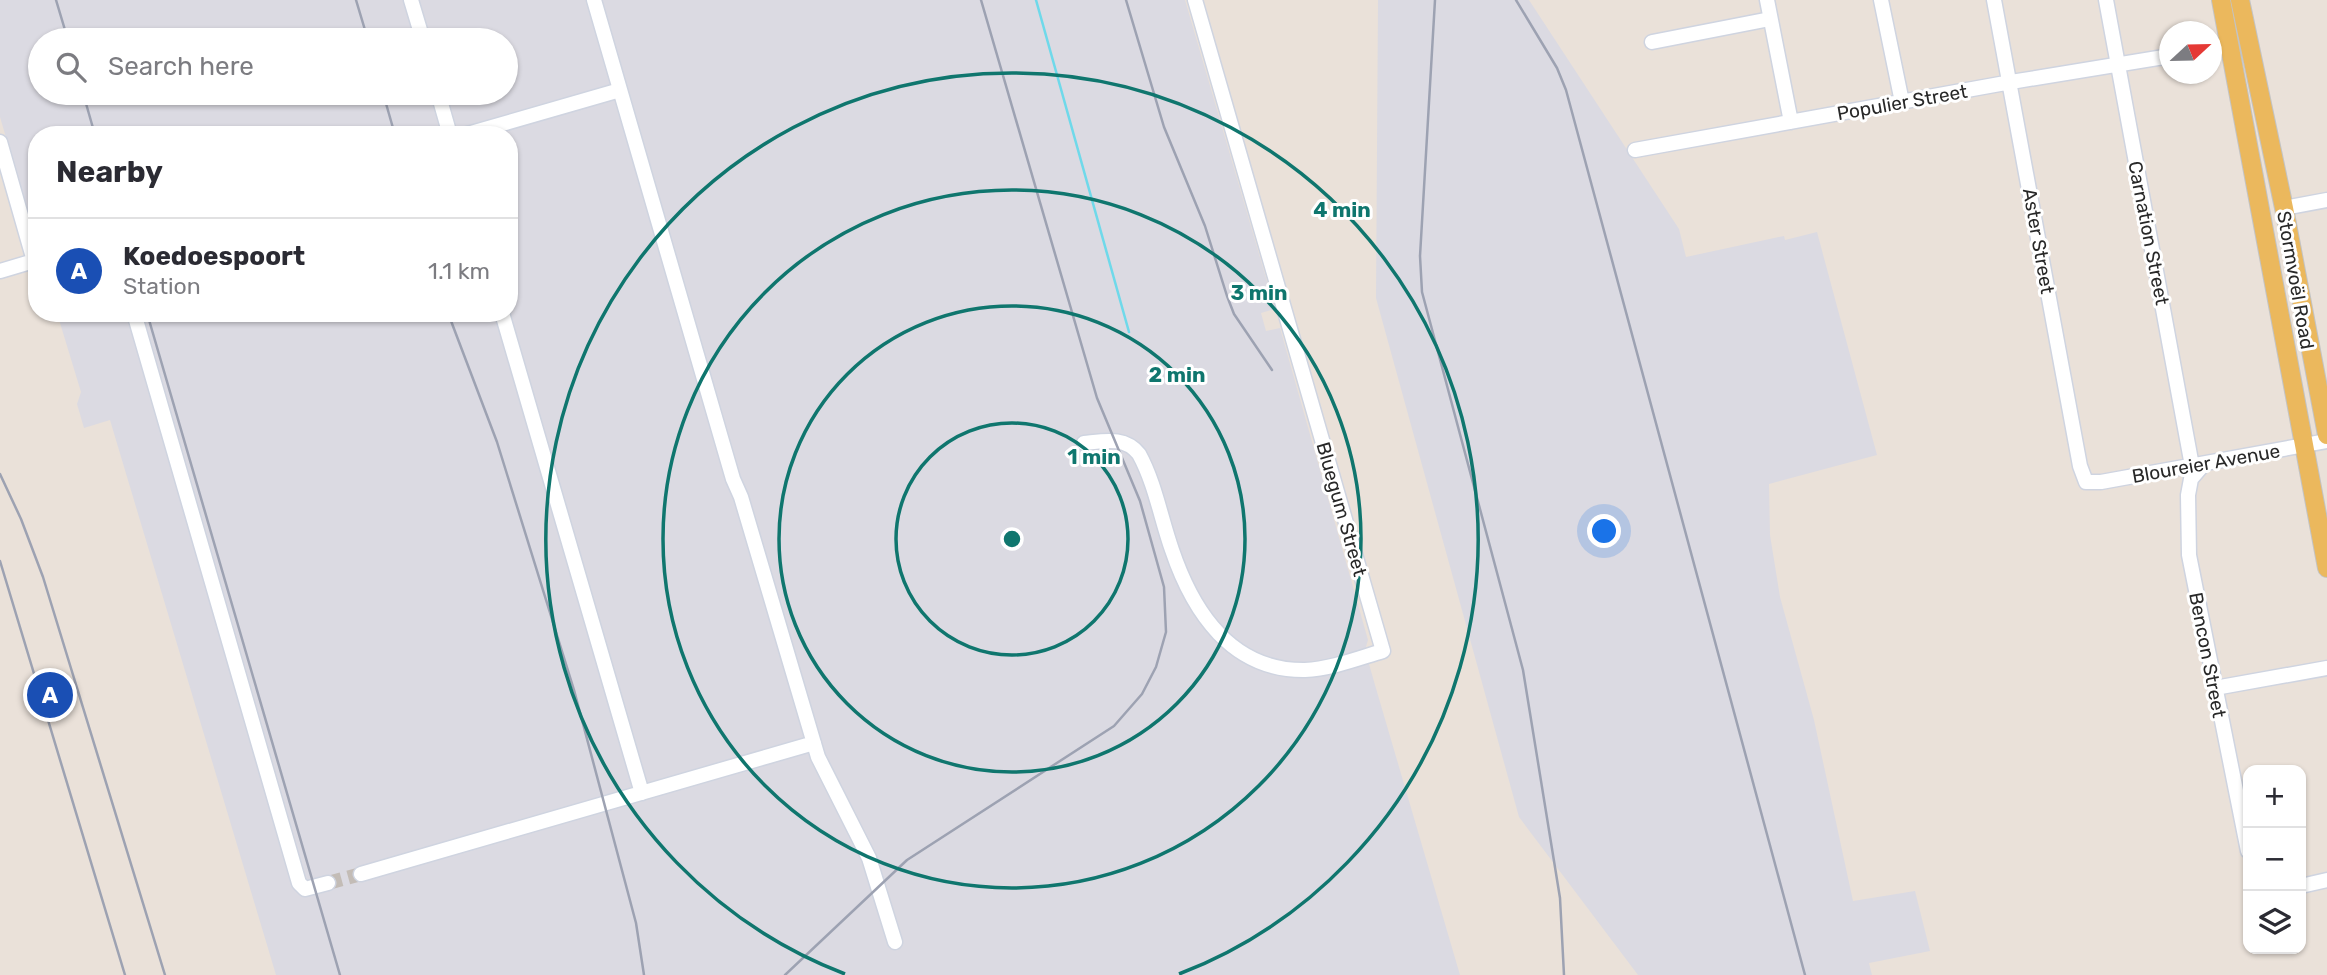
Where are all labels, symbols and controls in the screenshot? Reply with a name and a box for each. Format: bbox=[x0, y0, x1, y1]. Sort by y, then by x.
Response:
north arrow bbox=[2159, 21, 2222, 84]
search box bbox=[28, 28, 518, 105]
icon: search bbox=[52, 48, 90, 86]
text: Search here bbox=[108, 51, 254, 82]
street label: Populier Street bbox=[1835, 80, 1970, 125]
text: Nearby bbox=[56, 154, 163, 190]
street label: Carnation Street bbox=[2123, 159, 2174, 308]
street label: Aster Street bbox=[2018, 186, 2059, 296]
text: 4 min bbox=[1313, 197, 1371, 222]
street label: Stormvoël Road bbox=[2272, 209, 2319, 351]
text: Koedoespoort bbox=[123, 241, 305, 272]
text: A bbox=[71, 257, 87, 285]
text: 1.1 km bbox=[428, 257, 490, 285]
text: Station bbox=[123, 272, 201, 300]
text: 3 min bbox=[1230, 280, 1288, 305]
text: 2 min bbox=[1149, 362, 1205, 387]
street label: Bluegum Street bbox=[1311, 439, 1372, 579]
street label: Bloureier Avenue bbox=[2130, 439, 2282, 488]
text: 1 min bbox=[1067, 444, 1121, 469]
your location bbox=[1587, 514, 1621, 548]
centre of rings bbox=[1000, 527, 1024, 551]
street label: Bencon Street bbox=[2184, 590, 2231, 720]
pin: A bbox=[27, 669, 73, 721]
map controls bbox=[2243, 765, 2306, 954]
button: + bbox=[2243, 765, 2306, 828]
button: − bbox=[2243, 828, 2306, 891]
button: layers bbox=[2243, 891, 2306, 954]

